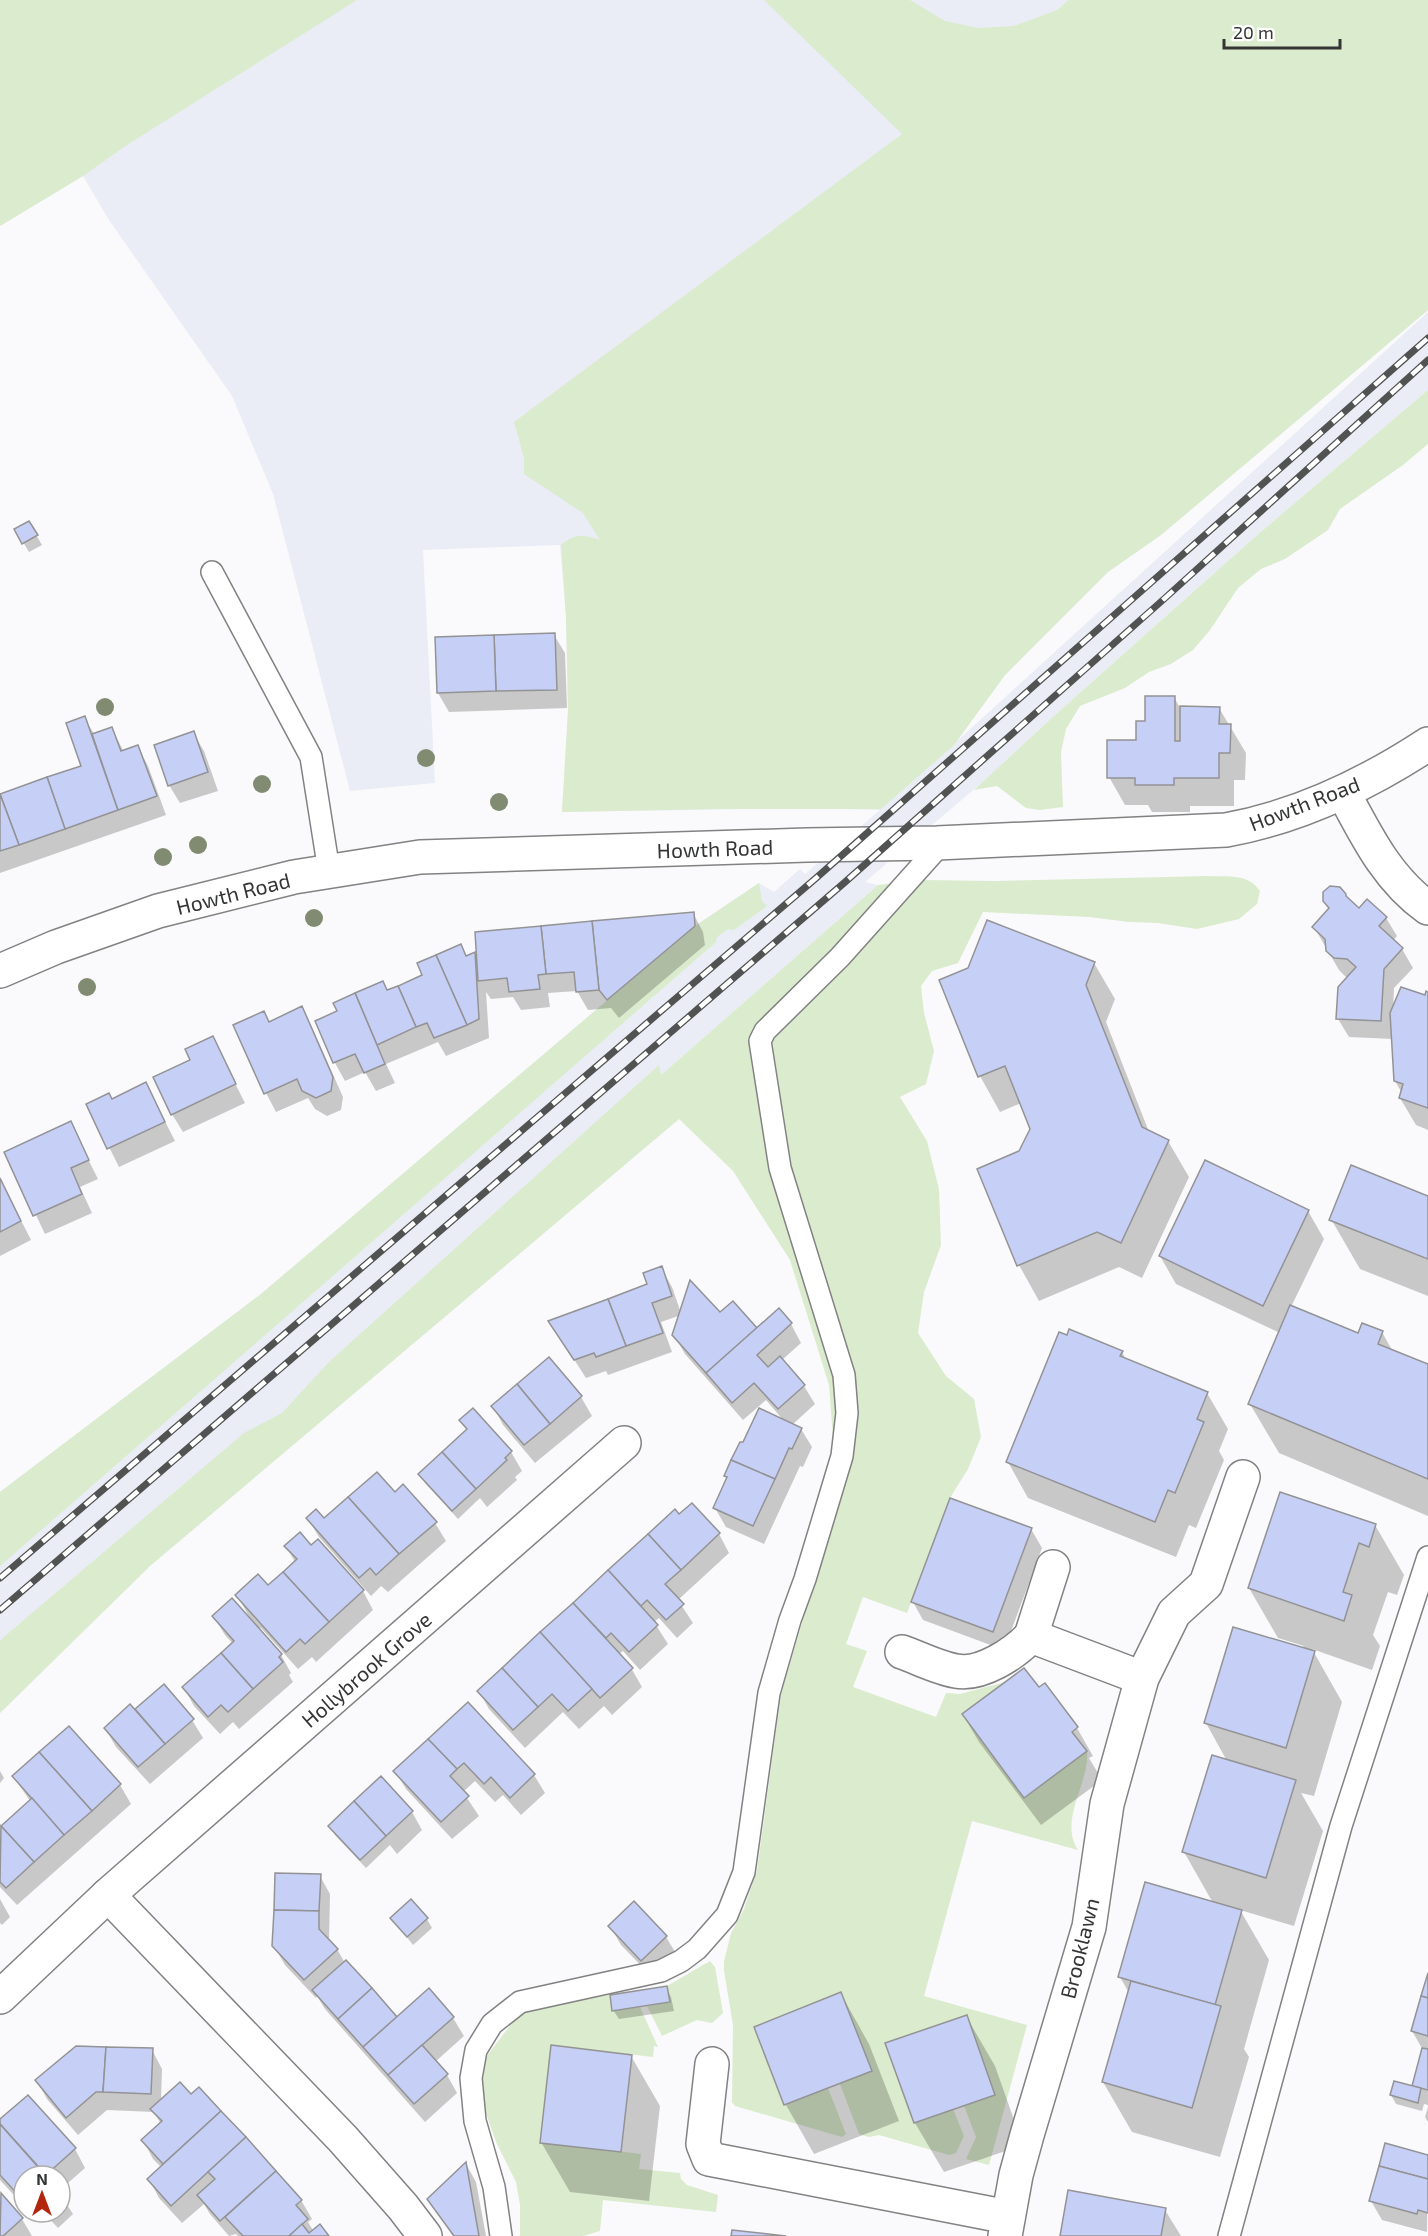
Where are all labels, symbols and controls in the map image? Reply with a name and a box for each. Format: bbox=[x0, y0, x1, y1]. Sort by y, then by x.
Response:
scale bar bbox=[1224, 12, 1340, 50]
text: 20 m bbox=[1233, 21, 1274, 43]
street label: Howth Road bbox=[1245, 770, 1363, 836]
street label: Howth Road bbox=[656, 833, 774, 863]
street label: Howth Road bbox=[173, 867, 293, 919]
street label: Hollybrook Grove bbox=[296, 1606, 436, 1732]
street label: Brooklawn bbox=[1054, 1895, 1104, 2001]
north arrow bbox=[12, 2164, 72, 2224]
text: N bbox=[36, 2169, 48, 2188]

